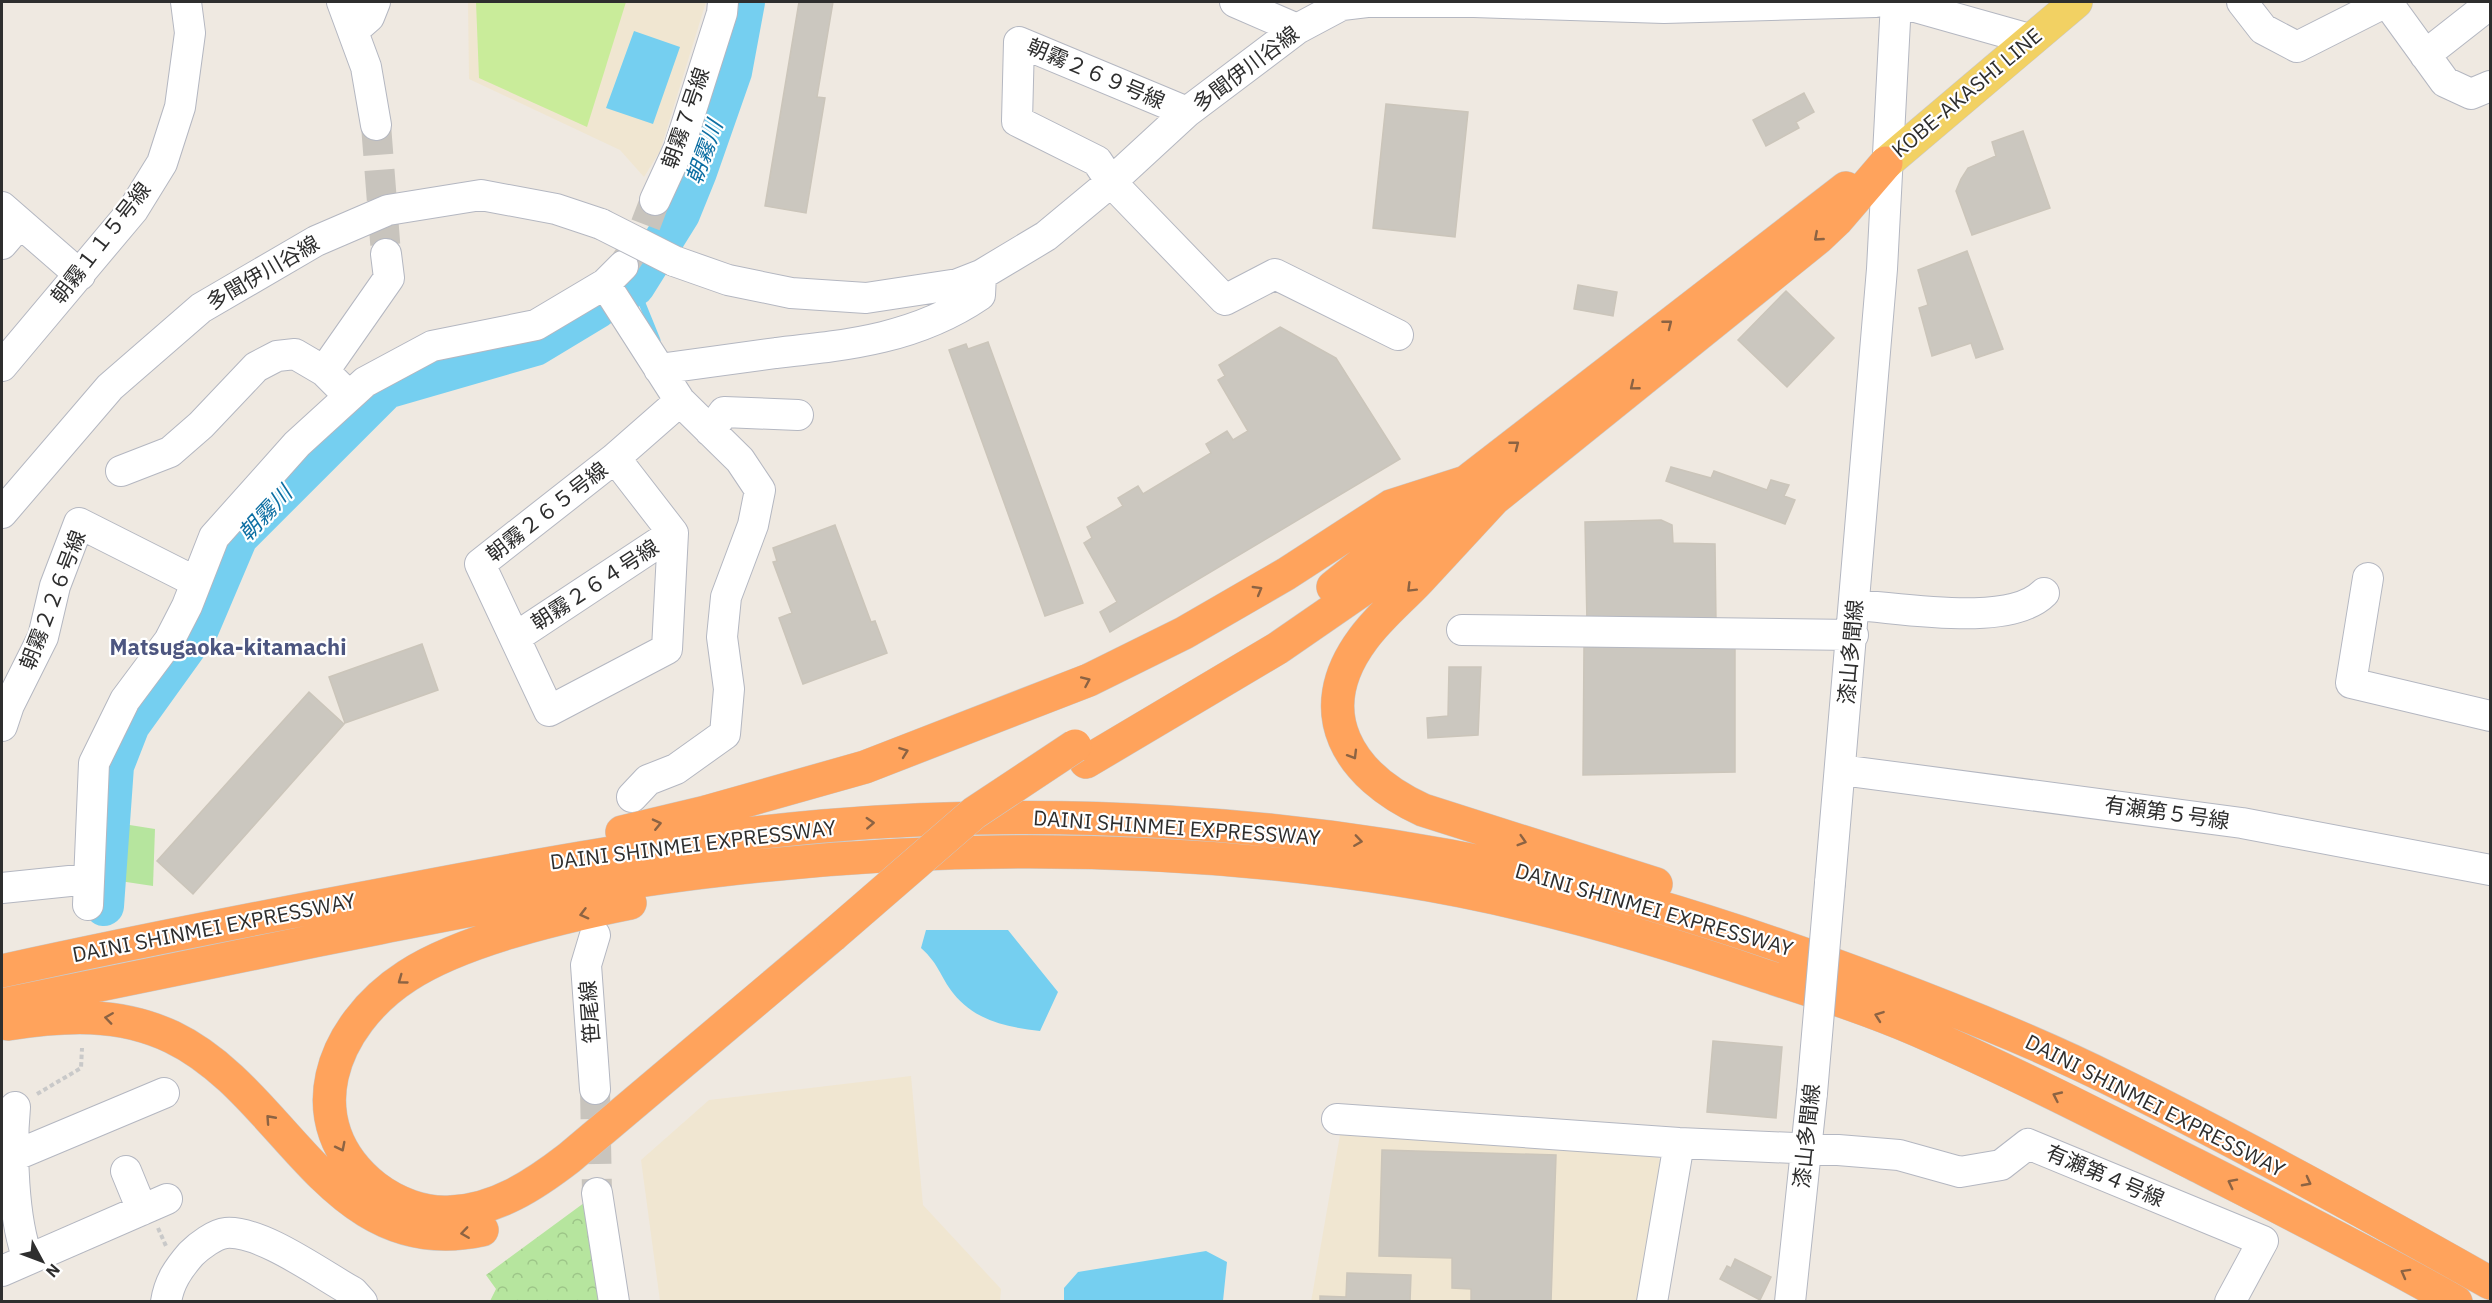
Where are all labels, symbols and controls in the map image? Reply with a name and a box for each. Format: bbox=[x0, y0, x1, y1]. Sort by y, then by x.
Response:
street label: 多聞伊川谷線 bbox=[1187, 19, 1304, 117]
street label: KOBE-AKASHI LINE bbox=[1885, 21, 2047, 163]
street label: 朝霧２６９号線 bbox=[1023, 31, 1170, 115]
street label: 朝霧７号線 bbox=[655, 63, 715, 172]
water label: 朝霧川 bbox=[679, 114, 729, 188]
street label: 朝霧１１５号線 bbox=[44, 176, 156, 309]
street label: 多聞伊川谷線 bbox=[201, 229, 324, 316]
one-way arrow bbox=[1814, 230, 1825, 241]
one-way arrow bbox=[1662, 321, 1673, 332]
one-way arrow bbox=[1630, 379, 1641, 390]
one-way arrow bbox=[1508, 441, 1519, 452]
street label: 朝霧２６５号線 bbox=[480, 455, 613, 567]
water label: 朝霧川 bbox=[232, 477, 299, 547]
street label: 朝霧２２６号線 bbox=[13, 526, 91, 673]
street label: 朝霧２６４号線 bbox=[525, 532, 664, 636]
one-way arrow bbox=[1407, 581, 1418, 592]
one-way arrow bbox=[1252, 586, 1262, 597]
street label: 漆山多聞線 bbox=[1831, 598, 1869, 705]
district label: Matsugaoka-kitamachi bbox=[110, 632, 346, 661]
one-way arrow bbox=[1080, 676, 1091, 688]
one-way arrow bbox=[898, 747, 909, 759]
one-way arrow bbox=[1346, 749, 1357, 759]
street label: 有瀬第５号線 bbox=[2103, 789, 2231, 835]
street label: DAINI SHINMEI EXPRESSWAY bbox=[1032, 803, 1322, 851]
street label: DAINI SHINMEI EXPRESSWAY bbox=[548, 812, 838, 875]
one-way arrow bbox=[865, 817, 874, 830]
one-way arrow bbox=[652, 818, 662, 831]
one-way arrow bbox=[1516, 834, 1527, 846]
one-way arrow bbox=[1353, 835, 1362, 847]
street label: DAINI SHINMEI EXPRESSWAY bbox=[1512, 856, 1797, 962]
street label: DAINI SHINMEI EXPRESSWAY bbox=[70, 886, 358, 968]
one-way arrow bbox=[579, 907, 589, 920]
one-way arrow bbox=[397, 973, 408, 984]
street label: 笹尾線 bbox=[573, 980, 605, 1044]
one-way arrow bbox=[1875, 1011, 1885, 1024]
one-way arrow bbox=[104, 1012, 113, 1024]
street label: DAINI SHINMEI EXPRESSWAY bbox=[2021, 1027, 2291, 1183]
street label: 漆山多聞線 bbox=[1787, 1082, 1825, 1190]
one-way arrow bbox=[2053, 1092, 2064, 1104]
one-way arrow bbox=[266, 1116, 277, 1126]
street label: 有瀬第４号線 bbox=[2042, 1138, 2169, 1213]
one-way arrow bbox=[334, 1140, 345, 1151]
one-way arrow bbox=[2300, 1175, 2311, 1187]
one-way arrow bbox=[2227, 1179, 2238, 1190]
one-way arrow bbox=[460, 1226, 470, 1239]
north arrow bbox=[12, 1231, 72, 1291]
text: N bbox=[42, 1260, 65, 1282]
one-way arrow bbox=[2401, 1269, 2411, 1280]

